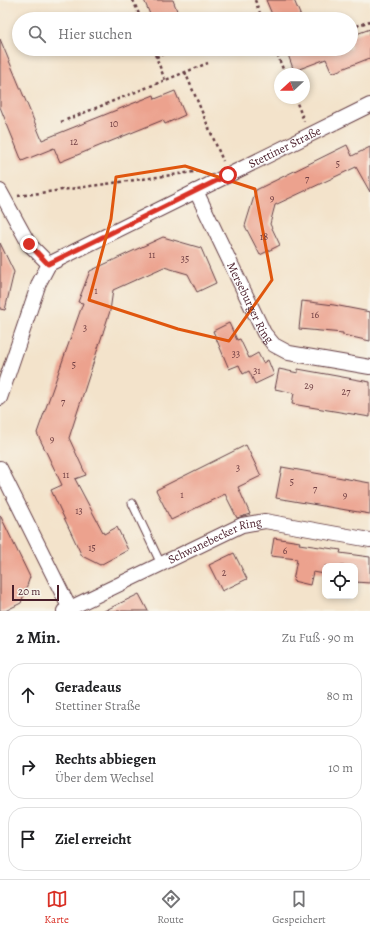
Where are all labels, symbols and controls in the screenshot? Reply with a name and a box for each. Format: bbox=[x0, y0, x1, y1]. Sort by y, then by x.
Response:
search box bbox=[12, 12, 358, 56]
icon: search bbox=[26, 23, 48, 45]
text: Hier suchen bbox=[58, 24, 132, 44]
north arrow bbox=[274, 68, 310, 104]
house number: 10 bbox=[110, 117, 118, 130]
street label: Stettiner Straße bbox=[246, 123, 324, 172]
house number: 12 bbox=[70, 135, 78, 148]
house number: 5 bbox=[336, 157, 340, 170]
route start bbox=[219, 166, 237, 184]
house number: 7 bbox=[305, 172, 310, 185]
house number: 9 bbox=[270, 191, 275, 204]
house number: 18 bbox=[260, 230, 268, 243]
route end bbox=[20, 235, 38, 253]
house number: 11 bbox=[149, 248, 156, 261]
house number: 35 bbox=[181, 252, 189, 265]
street label: Merseburger Ring bbox=[223, 259, 277, 347]
house number: 1 bbox=[94, 284, 98, 297]
house number: 16 bbox=[311, 308, 319, 321]
house number: 3 bbox=[83, 321, 87, 334]
house number: 33 bbox=[232, 347, 240, 360]
house number: 5 bbox=[72, 358, 76, 371]
house number: 31 bbox=[253, 364, 261, 377]
house number: 29 bbox=[304, 379, 314, 392]
house number: 27 bbox=[342, 385, 351, 398]
house number: 7 bbox=[61, 395, 66, 408]
house number: 9 bbox=[50, 432, 55, 445]
house number: 3 bbox=[236, 461, 240, 474]
house number: 11 bbox=[63, 468, 70, 481]
house number: 5 bbox=[290, 475, 294, 488]
house number: 7 bbox=[313, 482, 318, 495]
house number: 1 bbox=[180, 488, 184, 501]
house number: 9 bbox=[343, 488, 348, 501]
house number: 13 bbox=[75, 504, 83, 517]
street label: Schwanebecker Ring bbox=[165, 514, 263, 568]
house number: 15 bbox=[88, 541, 96, 554]
house number: 6 bbox=[283, 544, 288, 557]
map controls bbox=[322, 563, 358, 599]
button: locate bbox=[322, 563, 358, 599]
house number: 2 bbox=[222, 566, 227, 579]
scale bar bbox=[12, 583, 59, 602]
text: 20 m bbox=[18, 584, 40, 599]
text: 2 Min. bbox=[16, 626, 61, 649]
text: Zu Fuß · 90 m bbox=[282, 629, 354, 646]
text: Geradeaus bbox=[55, 677, 121, 697]
icon: ahead bbox=[17, 684, 39, 706]
text: 80 m bbox=[326, 687, 353, 704]
text: Stettiner Straße bbox=[55, 697, 140, 714]
text: Rechts abbiegen bbox=[55, 749, 156, 769]
icon: right bbox=[17, 756, 39, 778]
text: 10 m bbox=[328, 759, 353, 776]
text: Über dem Wechsel bbox=[55, 769, 154, 786]
icon: arrive bbox=[17, 828, 39, 850]
text: Ziel erreicht bbox=[55, 829, 131, 849]
tab: Karte bbox=[44, 888, 69, 927]
tab: Route bbox=[157, 888, 184, 927]
tab: Gespeichert bbox=[272, 888, 326, 927]

